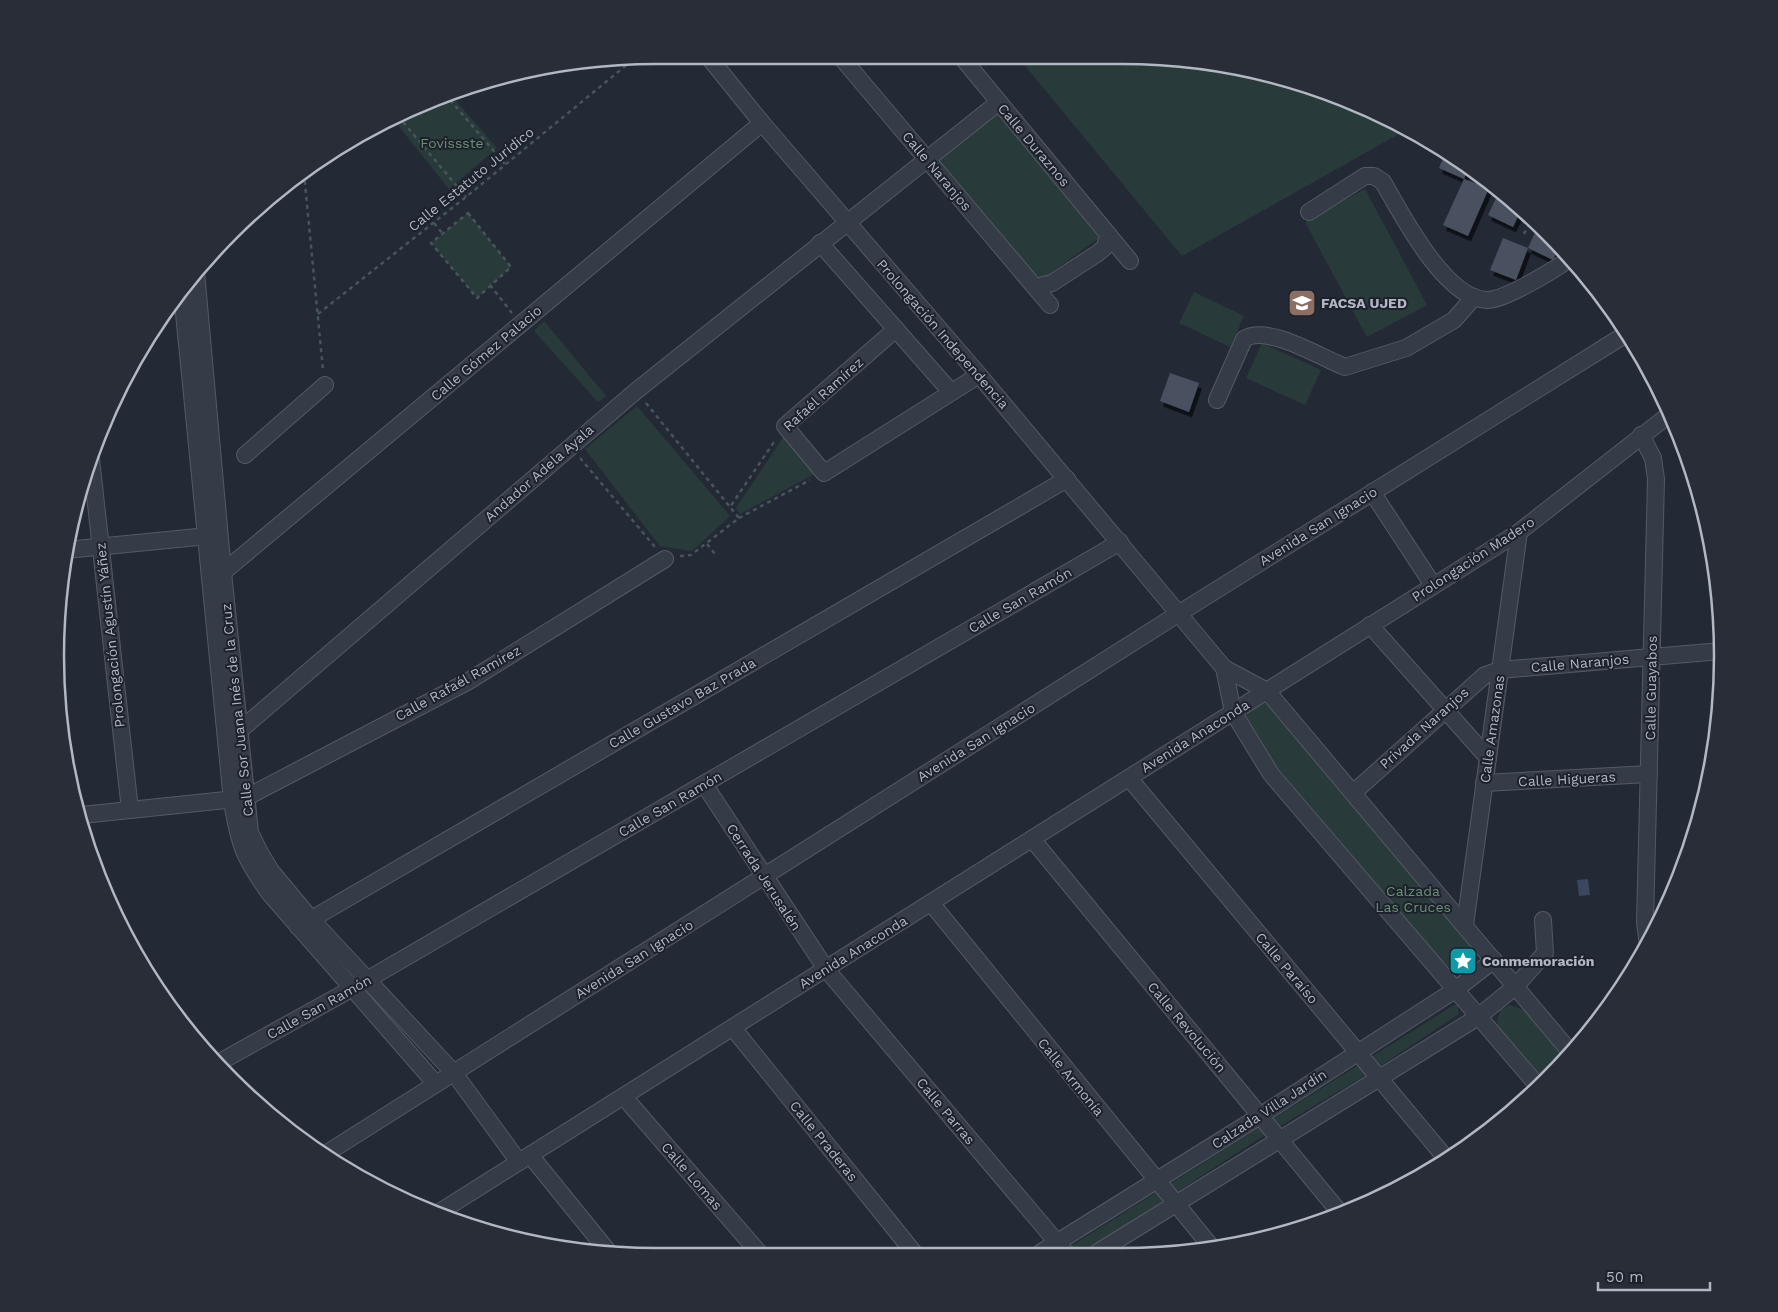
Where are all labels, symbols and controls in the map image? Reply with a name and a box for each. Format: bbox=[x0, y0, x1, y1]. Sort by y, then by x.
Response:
street label: Calle Duraznos bbox=[995, 100, 1073, 190]
street label: Calle Estatuto Jurídico bbox=[405, 124, 537, 234]
street label: Calle Naranjos bbox=[899, 128, 975, 214]
park label: Fovissste bbox=[420, 135, 484, 151]
street label: Prolongación Independencia bbox=[874, 256, 1012, 412]
school or university icon: FACSA UJED bbox=[1287, 288, 1317, 318]
place label: FACSA UJED bbox=[1321, 295, 1407, 311]
street label: Calle Gómez Palacio bbox=[427, 302, 545, 404]
street label: Rafaél Ramírez bbox=[780, 354, 866, 434]
street label: Andador Adela Ayala bbox=[481, 421, 597, 525]
street label: Avenida San Ignacio bbox=[1256, 483, 1380, 569]
street label: Prolongación Madero bbox=[1409, 513, 1537, 605]
street label: Prolongación Agustín Yáñez bbox=[92, 542, 128, 728]
street label: Calle San Ramón bbox=[965, 564, 1075, 636]
street label: Calle Sor Juana Inés de la Cruz bbox=[218, 603, 256, 817]
street label: Calle Guayabos bbox=[1642, 635, 1660, 741]
street label: Calle Rafaél Ramírez bbox=[392, 642, 524, 724]
street label: Calle Naranjos bbox=[1530, 651, 1630, 675]
street label: Calle Gustavo Baz Prada bbox=[606, 654, 758, 752]
street label: Calle Amazonas bbox=[1477, 674, 1507, 784]
street label: Privada Naranjos bbox=[1376, 684, 1472, 772]
street label: Avenida Anaconda bbox=[1138, 696, 1252, 776]
street label: Avenida San Ignacio bbox=[914, 699, 1038, 785]
street label: Calle San Ramón bbox=[615, 768, 725, 840]
street label: Calle Higueras bbox=[1518, 768, 1616, 790]
street label: Cerrada Jerusalén bbox=[723, 821, 805, 933]
park label: Calzada Las Cruces bbox=[1375, 883, 1451, 915]
street label: Avenida Anaconda bbox=[796, 912, 910, 992]
street label: Avenida San Ignacio bbox=[572, 916, 696, 1002]
street label: Calle Paraíso bbox=[1252, 929, 1322, 1007]
place icon: Conmemoración bbox=[1448, 946, 1478, 976]
place label: Conmemoración bbox=[1482, 953, 1595, 969]
street label: Calle San Ramón bbox=[264, 972, 374, 1042]
street label: Calle Revolución bbox=[1145, 979, 1229, 1075]
street label: Calle Armonía bbox=[1035, 1035, 1107, 1119]
street label: Calzada Villa Jardín bbox=[1209, 1066, 1329, 1152]
street label: Calle Parras bbox=[914, 1074, 978, 1148]
street label: Calle Praderas bbox=[787, 1098, 861, 1184]
street label: Calle Lomas bbox=[658, 1139, 726, 1213]
scale bar bbox=[1598, 1260, 1710, 1292]
text: 50 m bbox=[1606, 1268, 1643, 1286]

